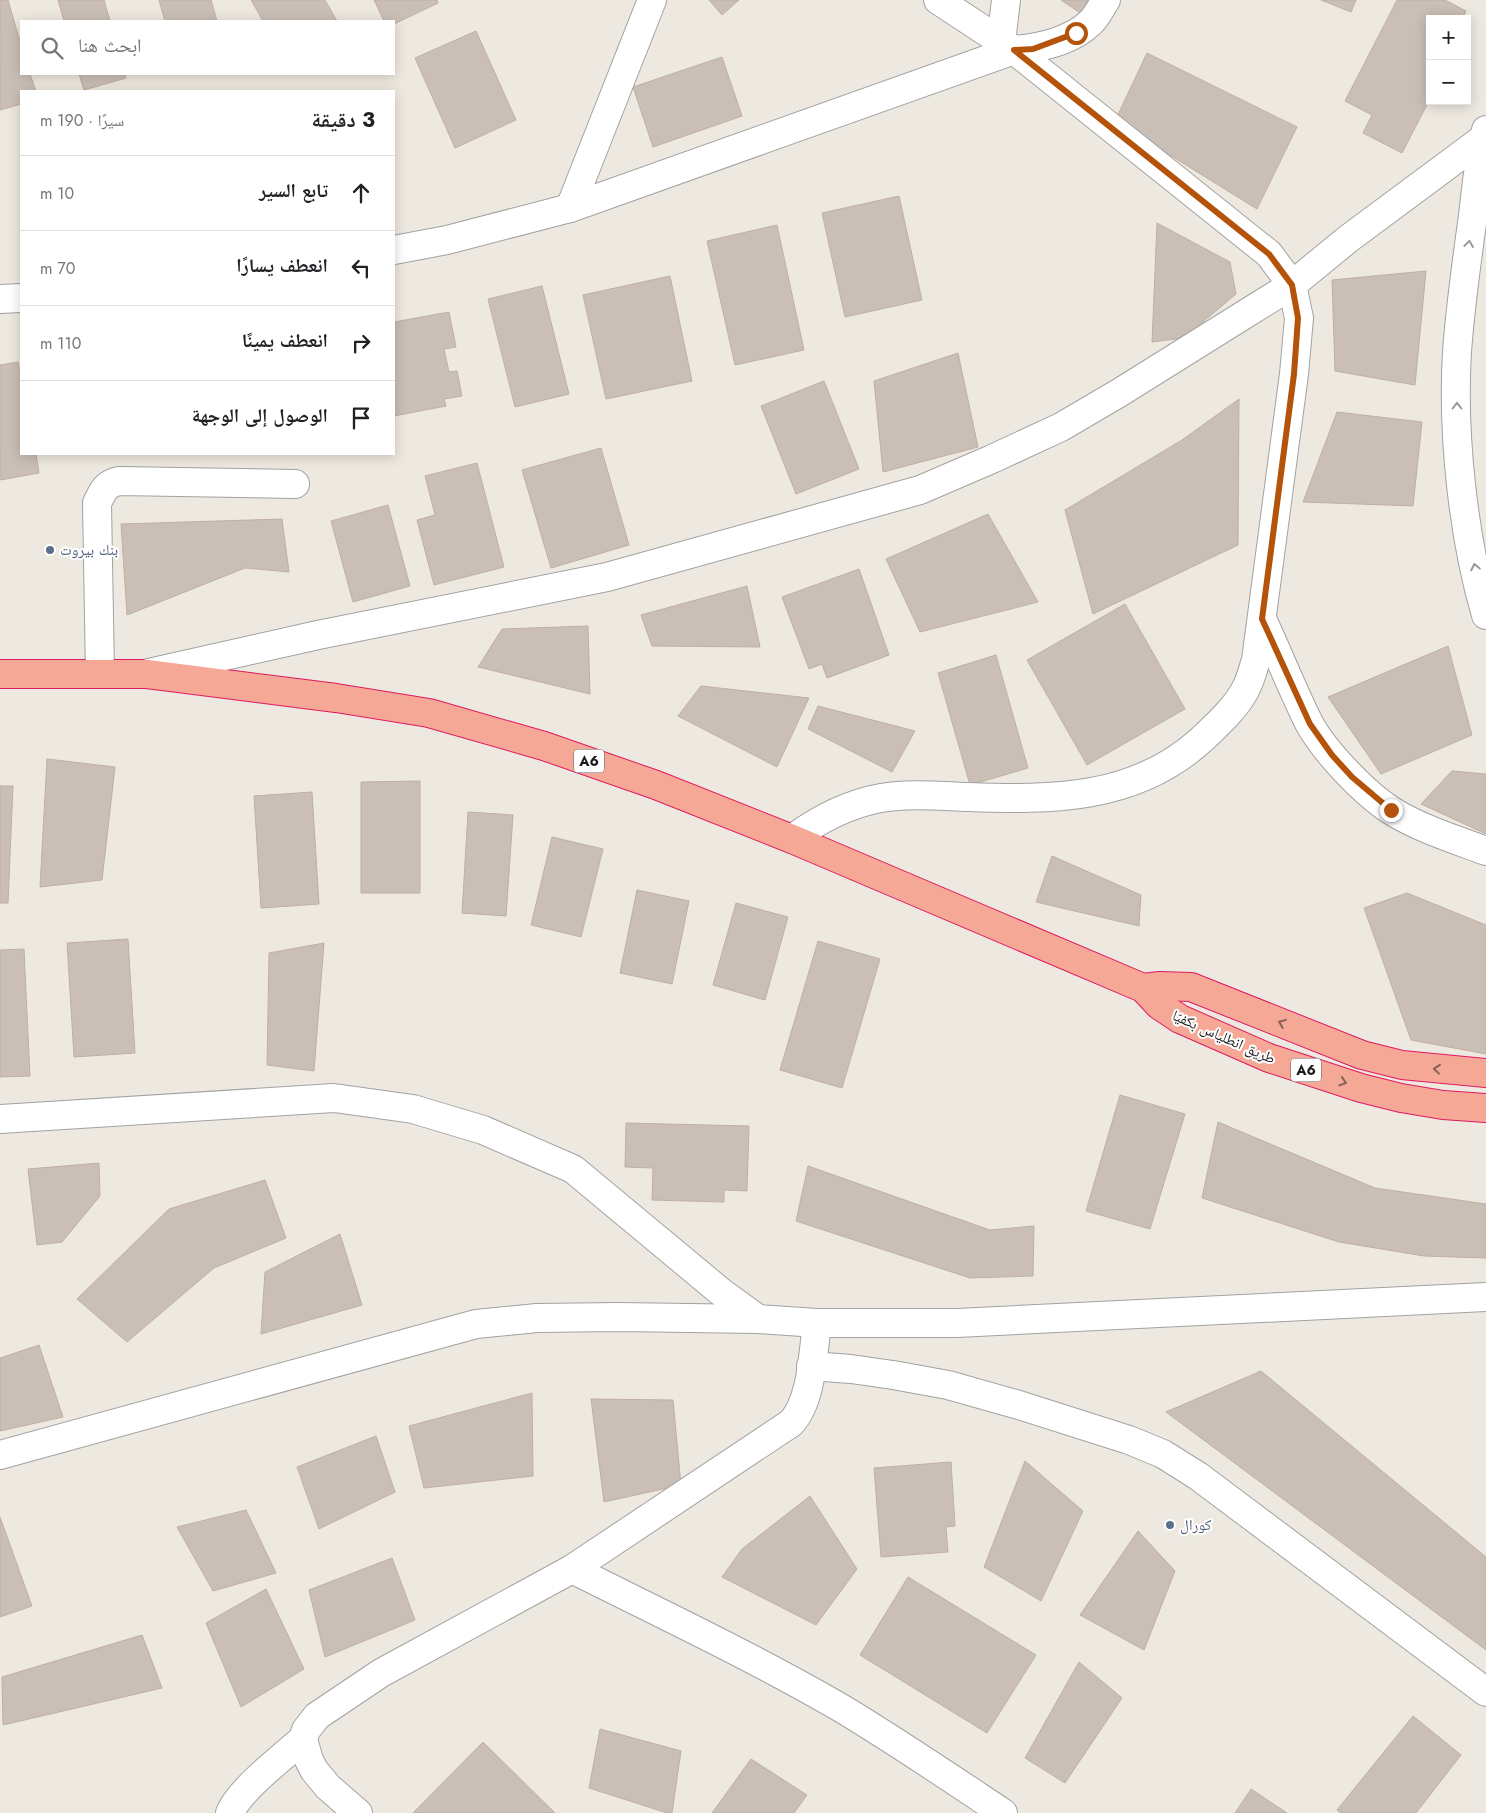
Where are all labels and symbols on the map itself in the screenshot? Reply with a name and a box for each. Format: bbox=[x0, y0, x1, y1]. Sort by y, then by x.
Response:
route start bbox=[1065, 22, 1088, 45]
one-way arrow bbox=[1463, 240, 1474, 248]
one-way arrow bbox=[1452, 402, 1462, 410]
place label: بنك بيروت bbox=[60, 539, 118, 561]
marker: بنك بيروت bbox=[44, 544, 56, 556]
one-way arrow bbox=[1470, 563, 1481, 572]
road number: A6 bbox=[574, 749, 604, 772]
route end bbox=[1380, 799, 1403, 822]
street label: طريق انطلياس بكفيّا bbox=[1169, 1004, 1279, 1070]
one-way arrow bbox=[1279, 1019, 1287, 1029]
road number: A6 bbox=[1291, 1058, 1321, 1082]
one-way arrow bbox=[1433, 1063, 1441, 1074]
one-way arrow bbox=[1338, 1076, 1346, 1086]
place label: كورال bbox=[1180, 1514, 1212, 1536]
marker: كورال bbox=[1164, 1519, 1176, 1531]

